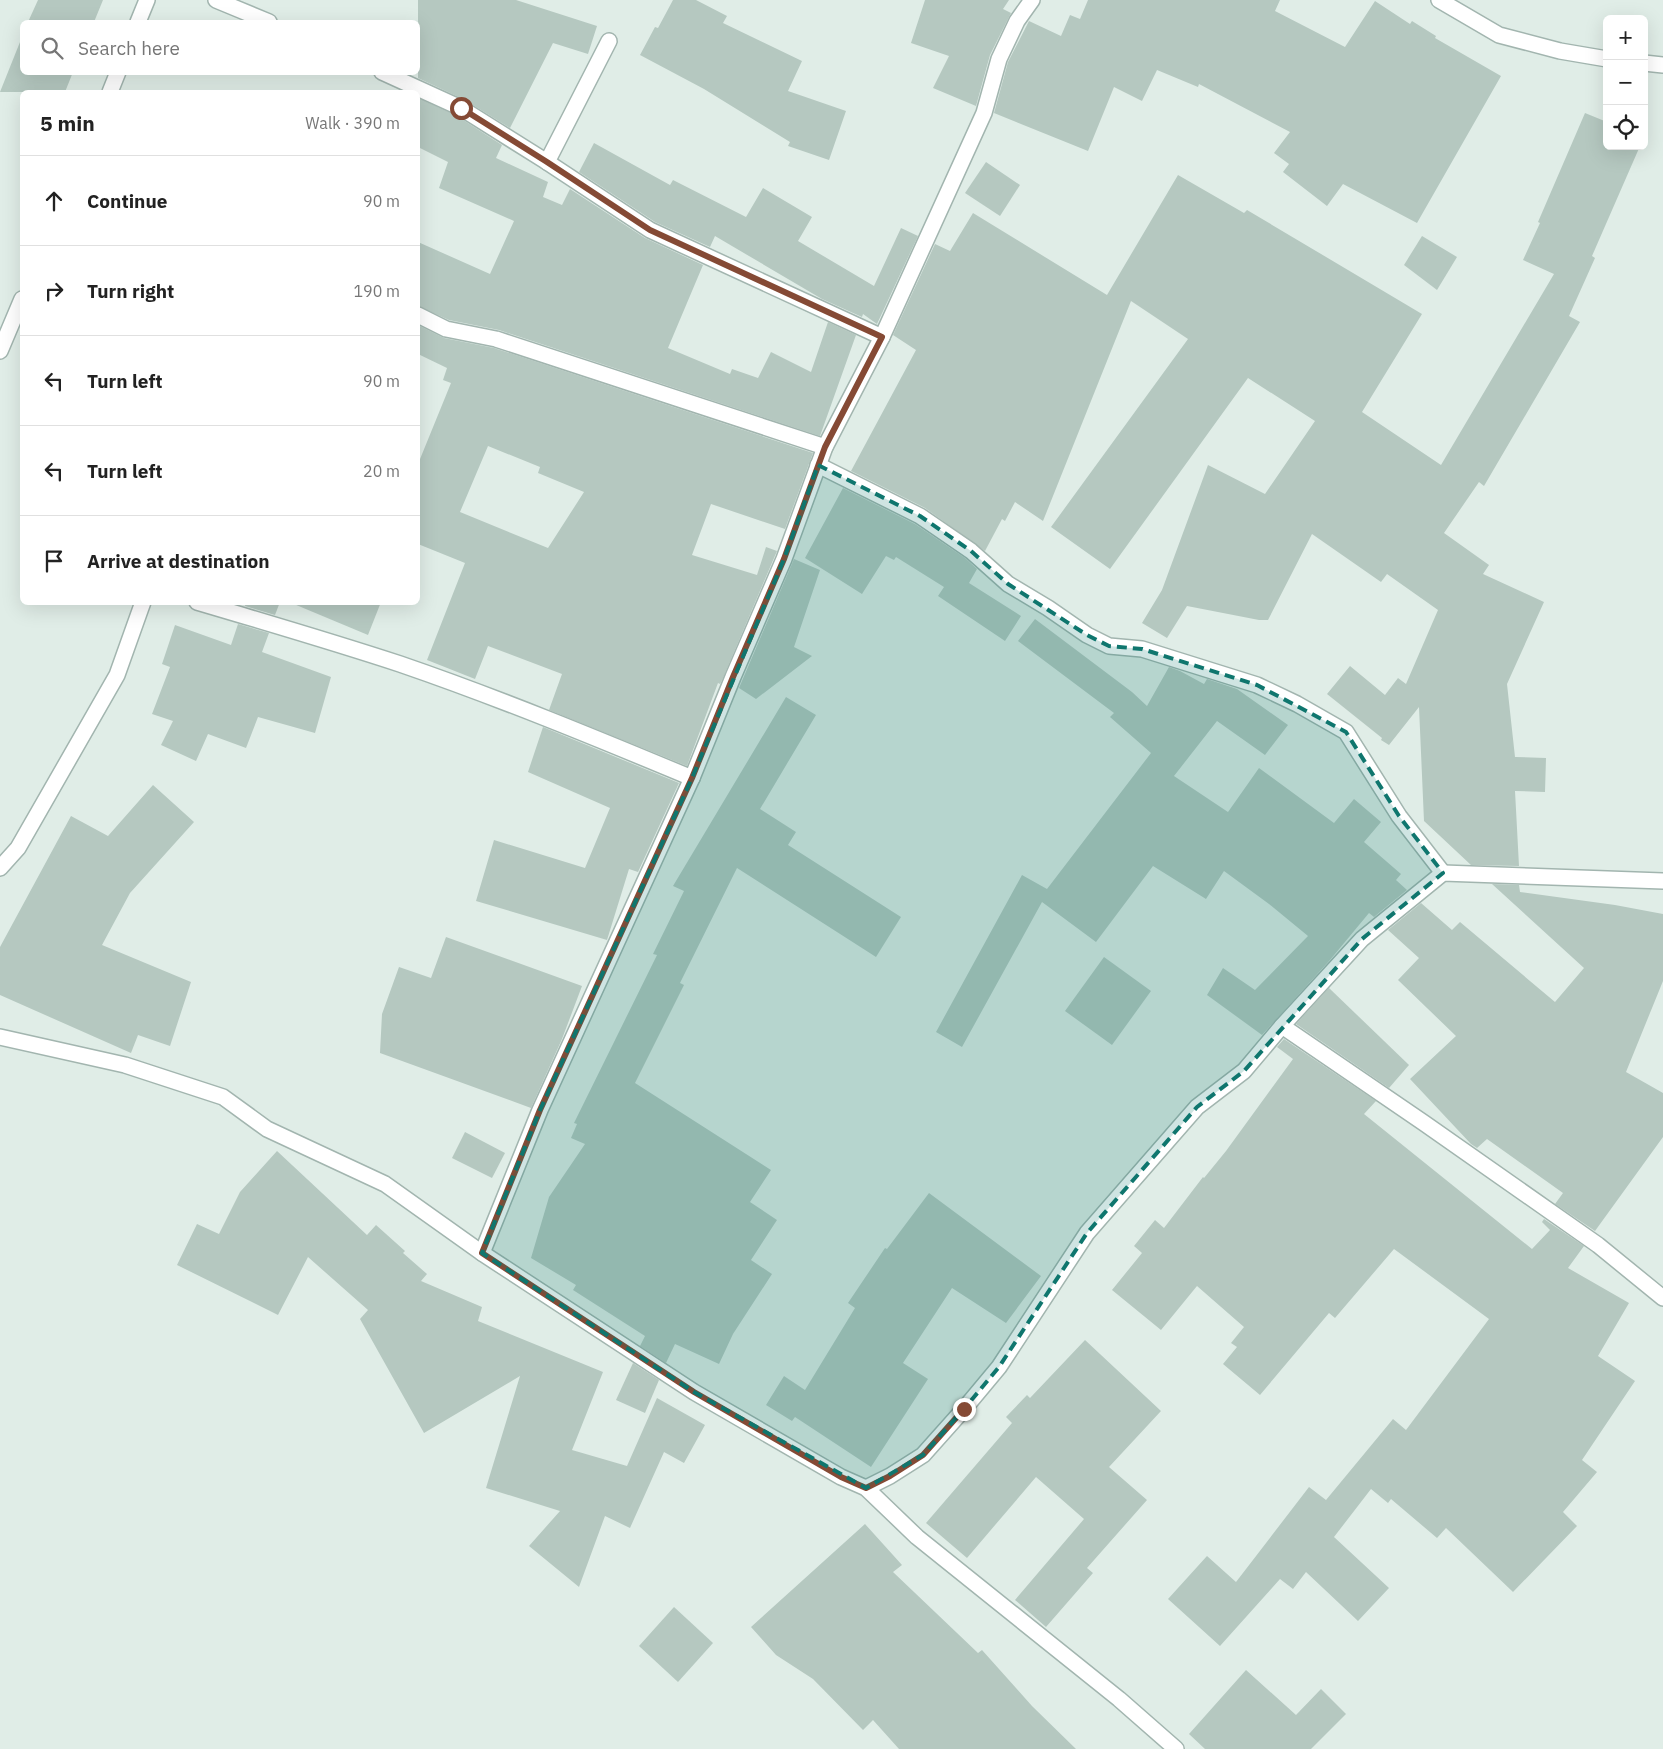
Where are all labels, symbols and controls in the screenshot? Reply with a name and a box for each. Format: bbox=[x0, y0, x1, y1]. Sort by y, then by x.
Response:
map controls bbox=[1603, 15, 1648, 150]
button: + bbox=[1603, 15, 1648, 60]
search box bbox=[20, 20, 420, 75]
icon: search bbox=[38, 34, 66, 62]
text: Search here bbox=[78, 36, 180, 60]
button: − bbox=[1603, 60, 1648, 105]
route start bbox=[450, 97, 473, 120]
button: locate bbox=[1603, 105, 1648, 150]
text: 5 min bbox=[40, 109, 95, 137]
text: Walk · 390 m bbox=[305, 113, 400, 133]
icon: ahead bbox=[40, 187, 68, 215]
text: Continue bbox=[87, 189, 167, 213]
text: 90 m bbox=[363, 191, 400, 211]
icon: right bbox=[40, 277, 68, 305]
text: Turn right bbox=[87, 279, 174, 303]
text: 190 m bbox=[353, 281, 400, 301]
icon: left bbox=[40, 367, 68, 395]
text: Turn left bbox=[87, 369, 163, 393]
text: 90 m bbox=[363, 371, 400, 391]
icon: left bbox=[40, 457, 68, 485]
text: Turn left bbox=[87, 459, 163, 483]
text: 20 m bbox=[363, 461, 400, 481]
icon: arrive bbox=[40, 547, 68, 575]
text: Arrive at destination bbox=[87, 549, 270, 573]
route end bbox=[953, 1398, 976, 1421]

